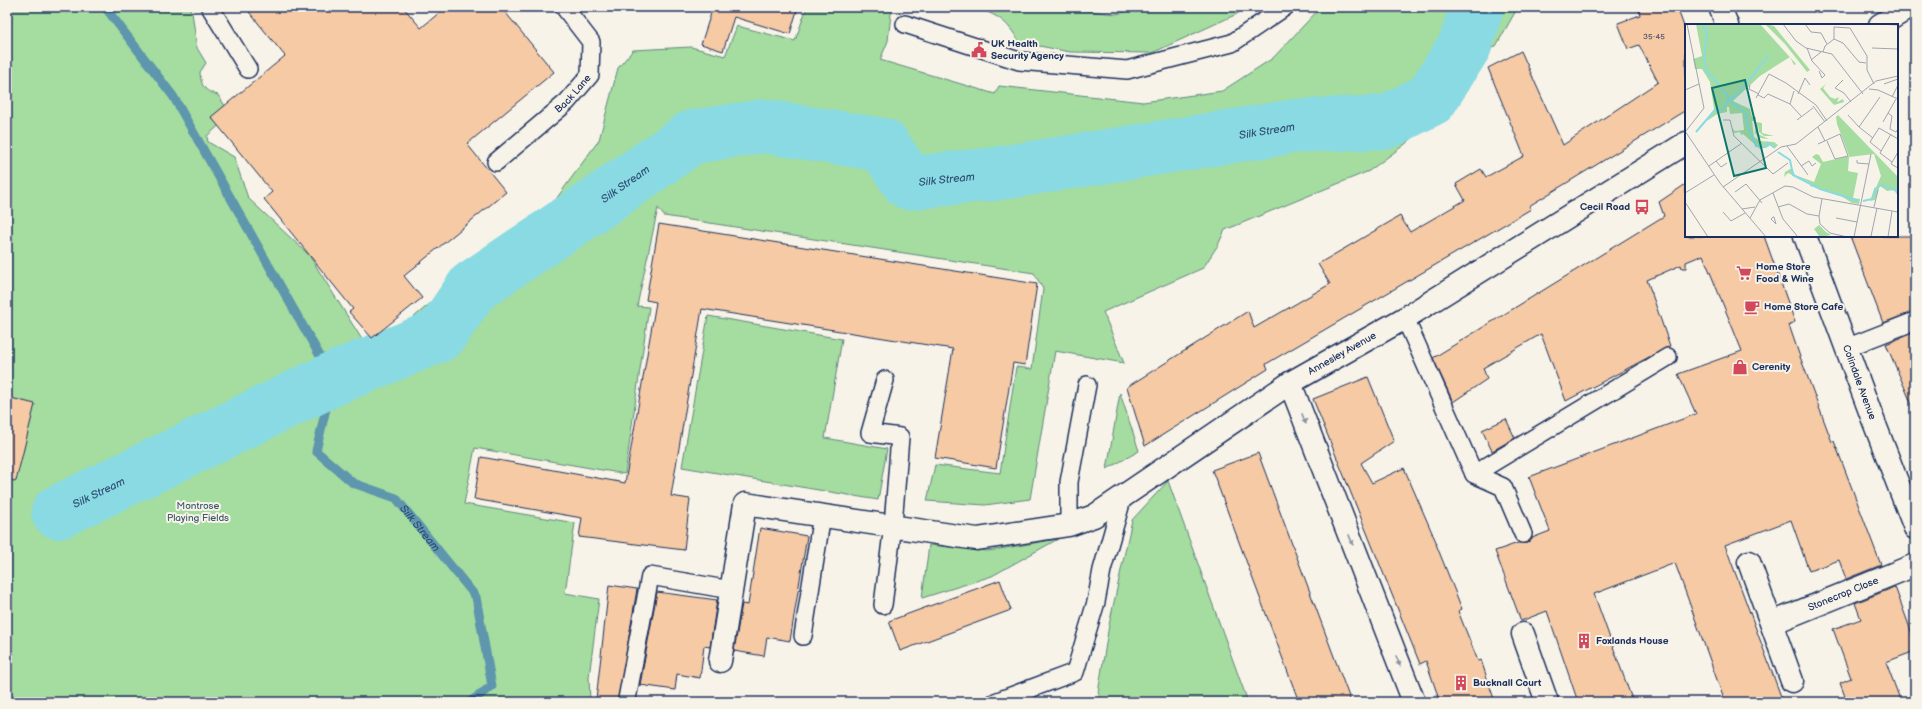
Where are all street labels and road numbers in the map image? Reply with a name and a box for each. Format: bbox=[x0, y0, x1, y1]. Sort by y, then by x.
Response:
street label: Back Lane bbox=[552, 72, 594, 116]
street label: Annesley Avenue bbox=[1306, 329, 1378, 378]
street label: Colindale Avenue bbox=[1840, 343, 1878, 421]
street label: Stonecrop Close bbox=[1806, 574, 1880, 614]

